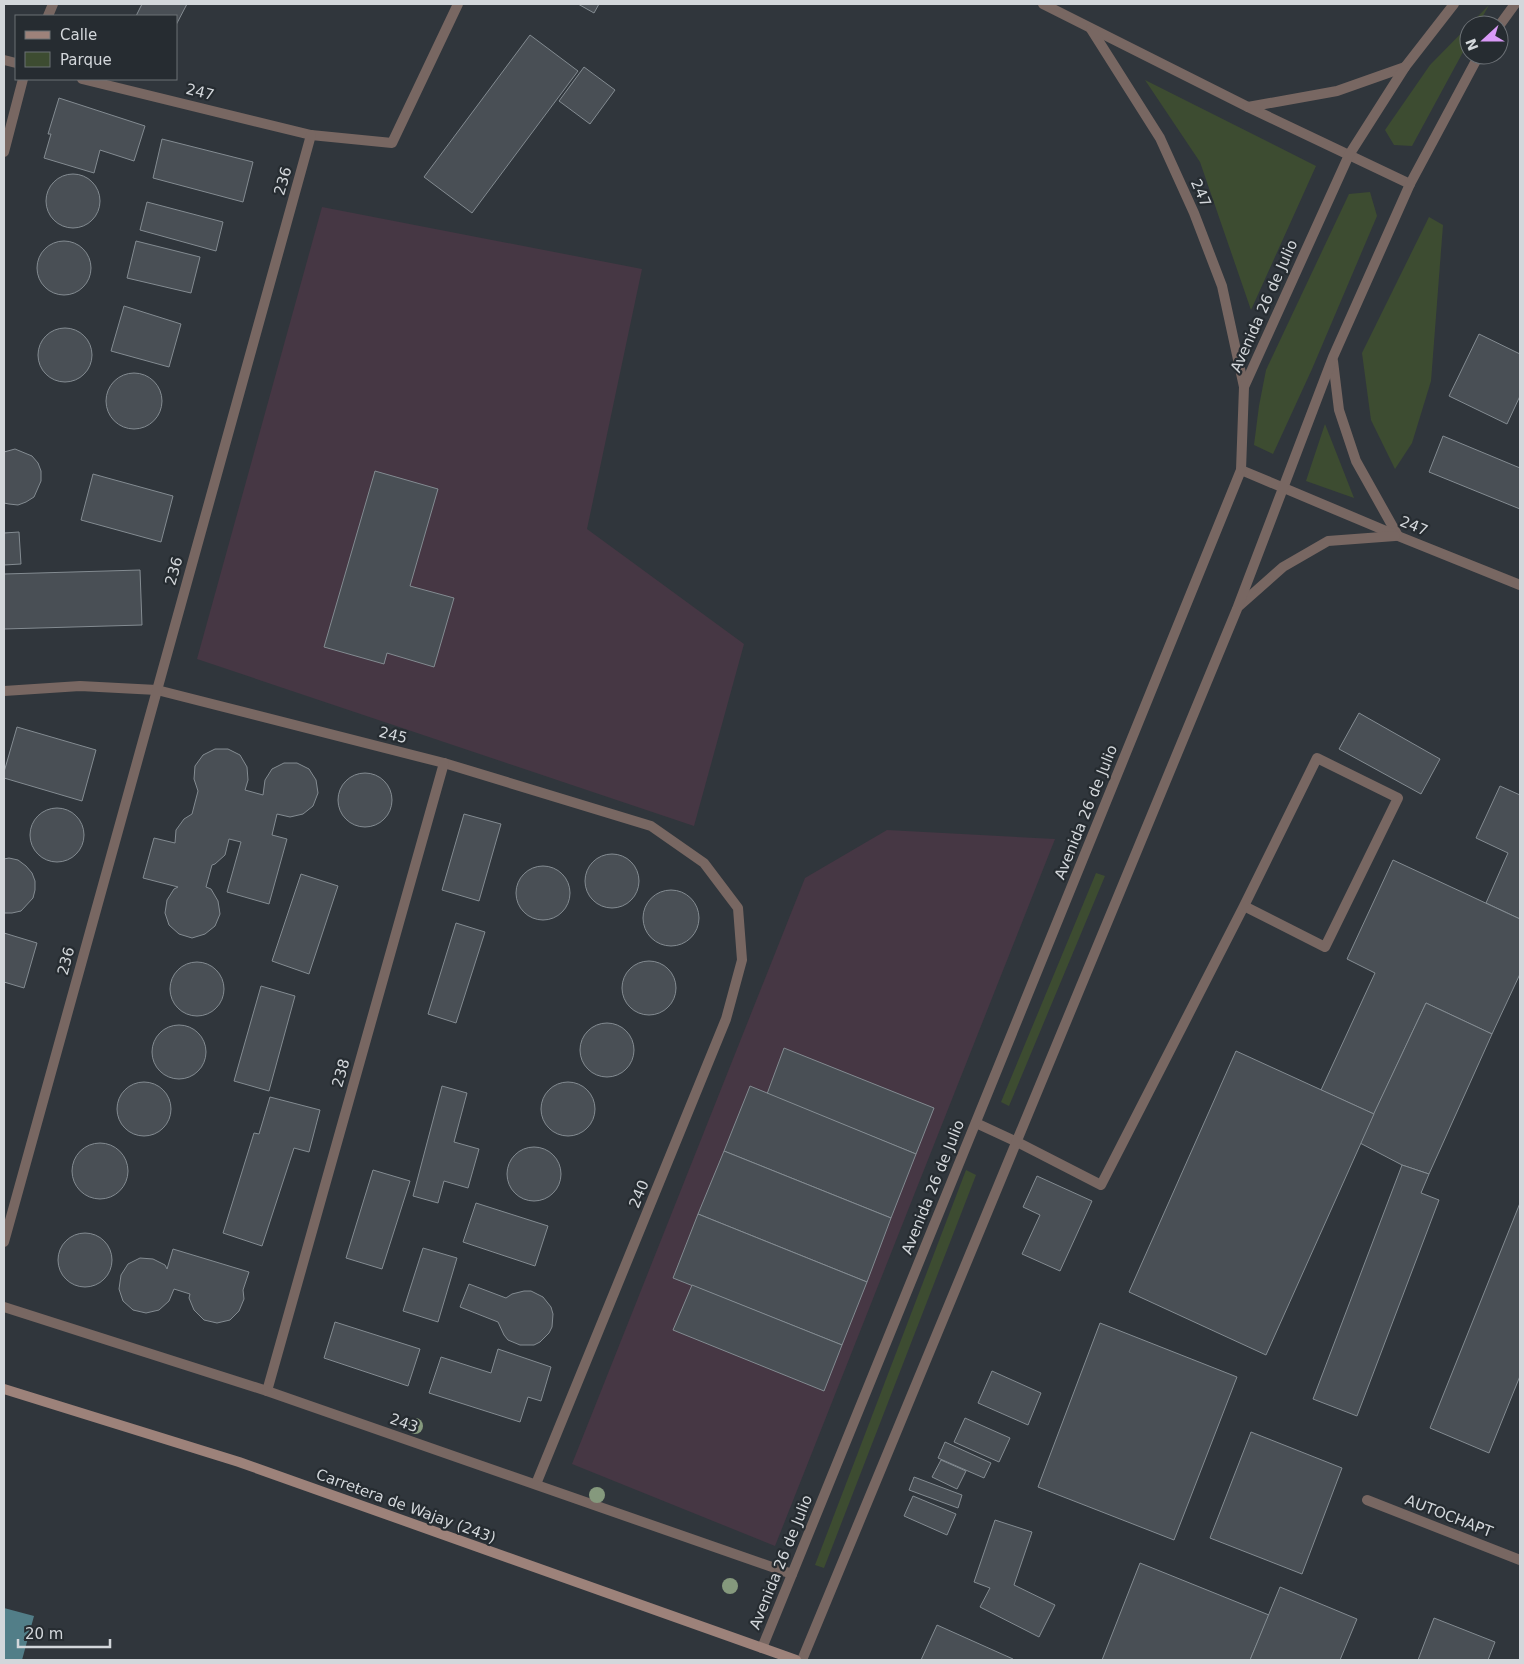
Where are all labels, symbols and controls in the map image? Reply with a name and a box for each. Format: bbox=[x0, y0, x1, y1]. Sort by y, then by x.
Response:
legend bbox=[15, 15, 178, 80]
north arrow bbox=[1459, 15, 1509, 65]
text: Calle bbox=[60, 26, 97, 44]
text: N bbox=[1462, 36, 1481, 53]
text: Parque bbox=[60, 51, 112, 69]
street label: 247 bbox=[184, 80, 216, 104]
street label: 236 bbox=[270, 165, 296, 197]
street label: 247 bbox=[1187, 176, 1215, 210]
street label: Avenida 26 de Julio bbox=[1227, 237, 1301, 375]
street label: 247 bbox=[1397, 512, 1431, 540]
street label: 236 bbox=[161, 555, 187, 587]
street label: 245 bbox=[377, 723, 409, 747]
street label: Avenida 26 de Julio bbox=[1051, 742, 1121, 882]
street label: 236 bbox=[54, 945, 78, 977]
street label: 238 bbox=[328, 1057, 354, 1089]
street label: Avenida 26 de Julio bbox=[898, 1117, 968, 1257]
street label: 240 bbox=[625, 1177, 653, 1211]
street label: 243 bbox=[388, 1410, 420, 1436]
street label: Carretera de Wajay (243) bbox=[314, 1465, 498, 1547]
street label: AUTOCHAPT bbox=[1403, 1491, 1496, 1541]
street label: Avenida 26 de Julio bbox=[746, 1492, 816, 1632]
scale bar bbox=[18, 1616, 110, 1648]
text: 20 m bbox=[25, 1625, 63, 1643]

